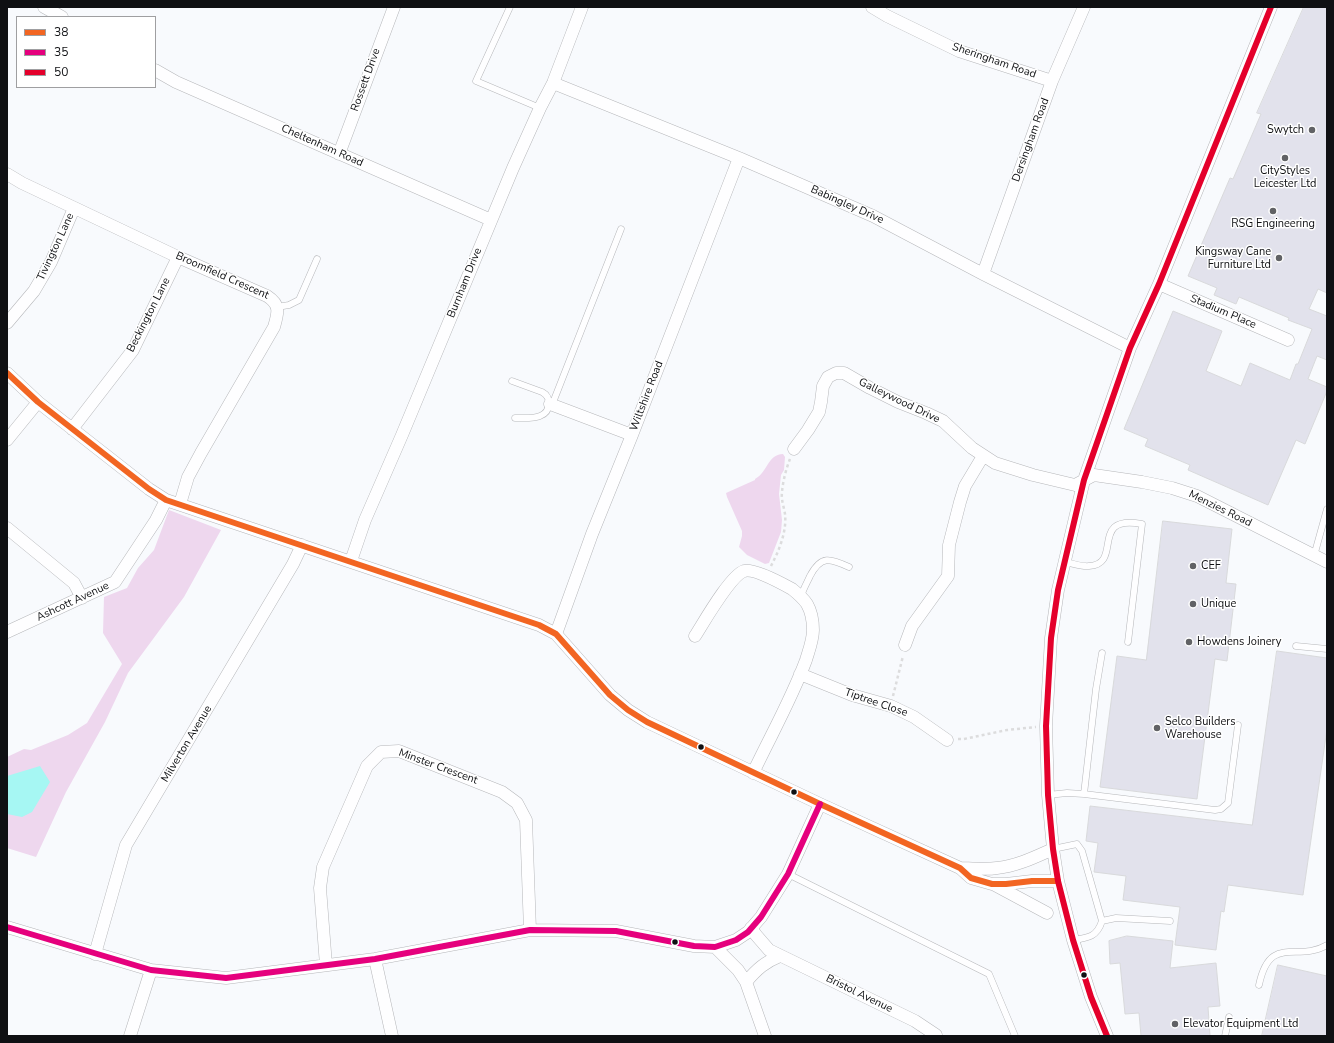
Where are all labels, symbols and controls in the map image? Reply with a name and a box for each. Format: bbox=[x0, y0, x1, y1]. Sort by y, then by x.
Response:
legend bbox=[16, 16, 156, 88]
text: 38 bbox=[54, 24, 68, 40]
street label: Sheringham Road bbox=[950, 40, 1038, 82]
text: 35 bbox=[54, 44, 68, 60]
street label: Rossett Drive bbox=[348, 47, 384, 113]
text: 50 bbox=[54, 64, 68, 80]
street label: Dersingham Road bbox=[1010, 96, 1052, 184]
street label: Cheltenham Road bbox=[279, 122, 365, 170]
place label: Swytch bbox=[1267, 123, 1304, 137]
marker: Swytch bbox=[1307, 125, 1317, 135]
marker: CityStyles Leicester Ltd bbox=[1280, 153, 1290, 163]
place label: CityStyles Leicester Ltd bbox=[1254, 164, 1316, 190]
street label: Babingley Drive bbox=[808, 183, 886, 227]
marker: RSG Engineering bbox=[1268, 206, 1278, 216]
street label: Tivington Lane bbox=[35, 211, 77, 283]
place label: RSG Engineering bbox=[1231, 217, 1315, 231]
place label: Kingsway Cane Furniture Ltd bbox=[1195, 245, 1271, 271]
street label: Burnham Drive bbox=[445, 246, 485, 320]
street label: Broomfield Crescent bbox=[173, 249, 271, 303]
marker: Kingsway Cane Furniture Ltd bbox=[1274, 253, 1284, 263]
street label: Beckington Lane bbox=[125, 275, 173, 355]
street label: Stadium Place bbox=[1188, 292, 1258, 332]
street label: Wiltshire Road bbox=[628, 359, 666, 433]
street label: Galleywood Drive bbox=[856, 376, 942, 426]
street label: Menzies Road bbox=[1186, 488, 1254, 530]
place label: CEF bbox=[1201, 559, 1221, 573]
marker: CEF bbox=[1188, 561, 1198, 571]
street label: Ashcott Avenue bbox=[35, 579, 111, 625]
place label: Unique bbox=[1201, 597, 1236, 611]
marker: Unique bbox=[1188, 599, 1198, 609]
place label: Howdens Joinery bbox=[1197, 635, 1281, 649]
marker: Howdens Joinery bbox=[1184, 637, 1194, 647]
street label: Tiptree Close bbox=[843, 686, 909, 720]
street label: Milverton Avenue bbox=[159, 703, 215, 785]
place label: Selco Builders Warehouse bbox=[1165, 715, 1236, 741]
marker: Selco Builders Warehouse bbox=[1152, 723, 1162, 733]
unlabelled marker bbox=[696, 742, 706, 752]
street label: Minster Crescent bbox=[397, 747, 479, 787]
unlabelled marker bbox=[789, 787, 799, 797]
unlabelled marker bbox=[670, 937, 680, 947]
unlabelled marker bbox=[1079, 970, 1089, 980]
street label: Bristol Avenue bbox=[823, 972, 895, 1016]
place label: Elevator Equipment Ltd bbox=[1183, 1017, 1298, 1031]
marker: Elevator Equipment Ltd bbox=[1170, 1019, 1180, 1029]

